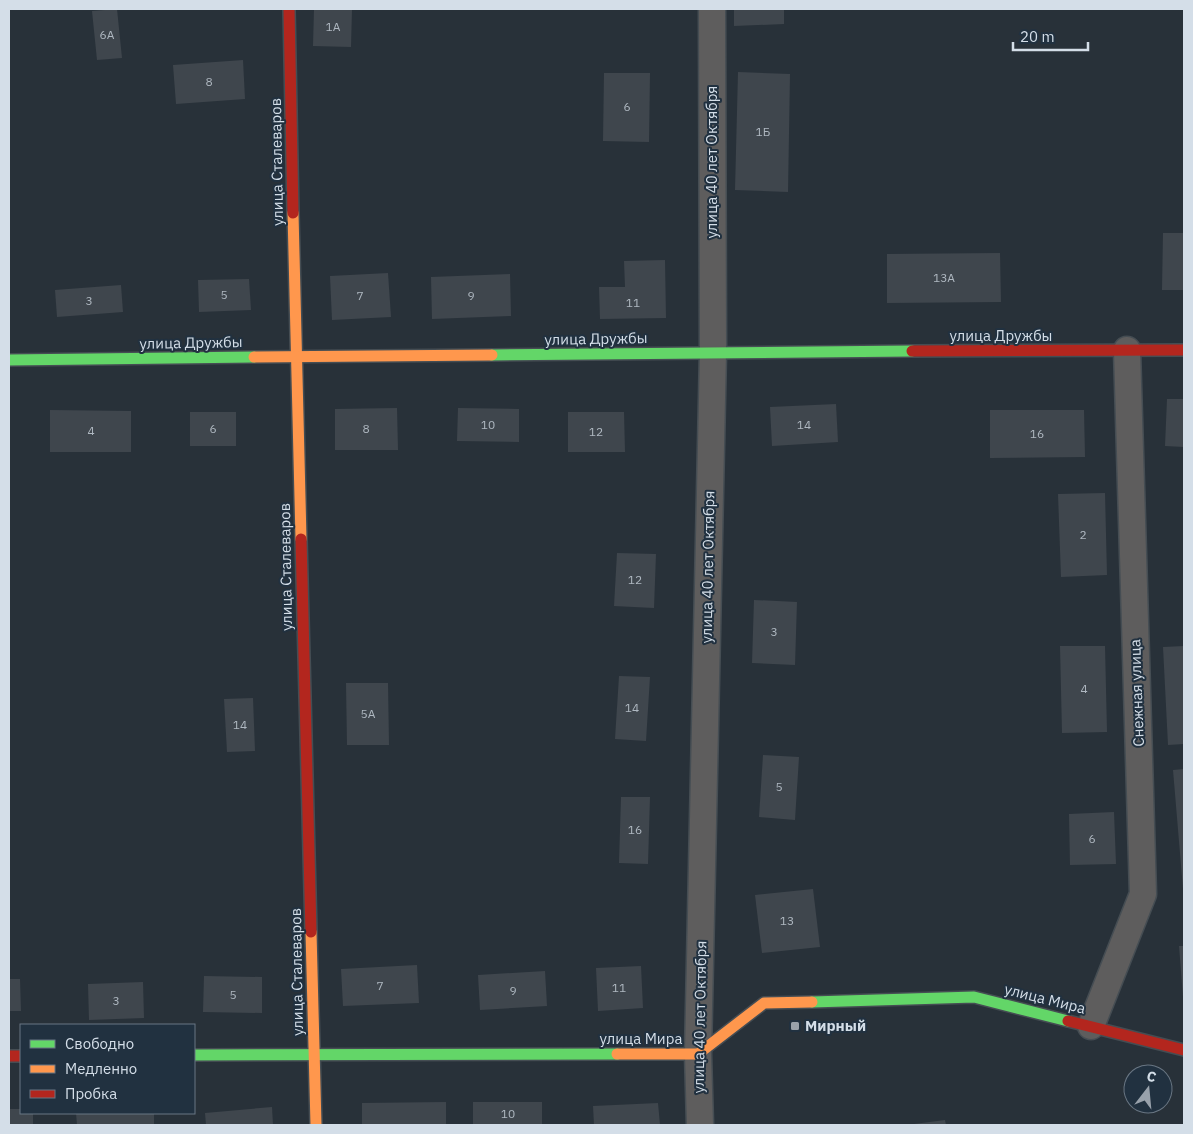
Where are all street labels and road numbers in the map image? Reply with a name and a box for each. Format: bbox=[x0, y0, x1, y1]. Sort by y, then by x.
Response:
street label: улица 40 лет Октября bbox=[702, 86, 721, 238]
street label: улица Сталеваров bbox=[266, 98, 287, 226]
street label: улица Дружбы bbox=[950, 326, 1052, 345]
street label: улица Дружбы bbox=[544, 328, 648, 349]
street label: улица Дружбы bbox=[139, 332, 243, 353]
street label: улица 40 лет Октября bbox=[697, 490, 718, 644]
street label: улица Сталеваров bbox=[275, 503, 296, 631]
street label: Снежная улица bbox=[1125, 639, 1148, 747]
street label: улица Сталеваров bbox=[286, 908, 307, 1036]
street label: улица 40 лет Октября bbox=[689, 940, 710, 1094]
street label: улица Мира bbox=[1003, 979, 1088, 1018]
street label: улица Мира bbox=[600, 1029, 682, 1048]

